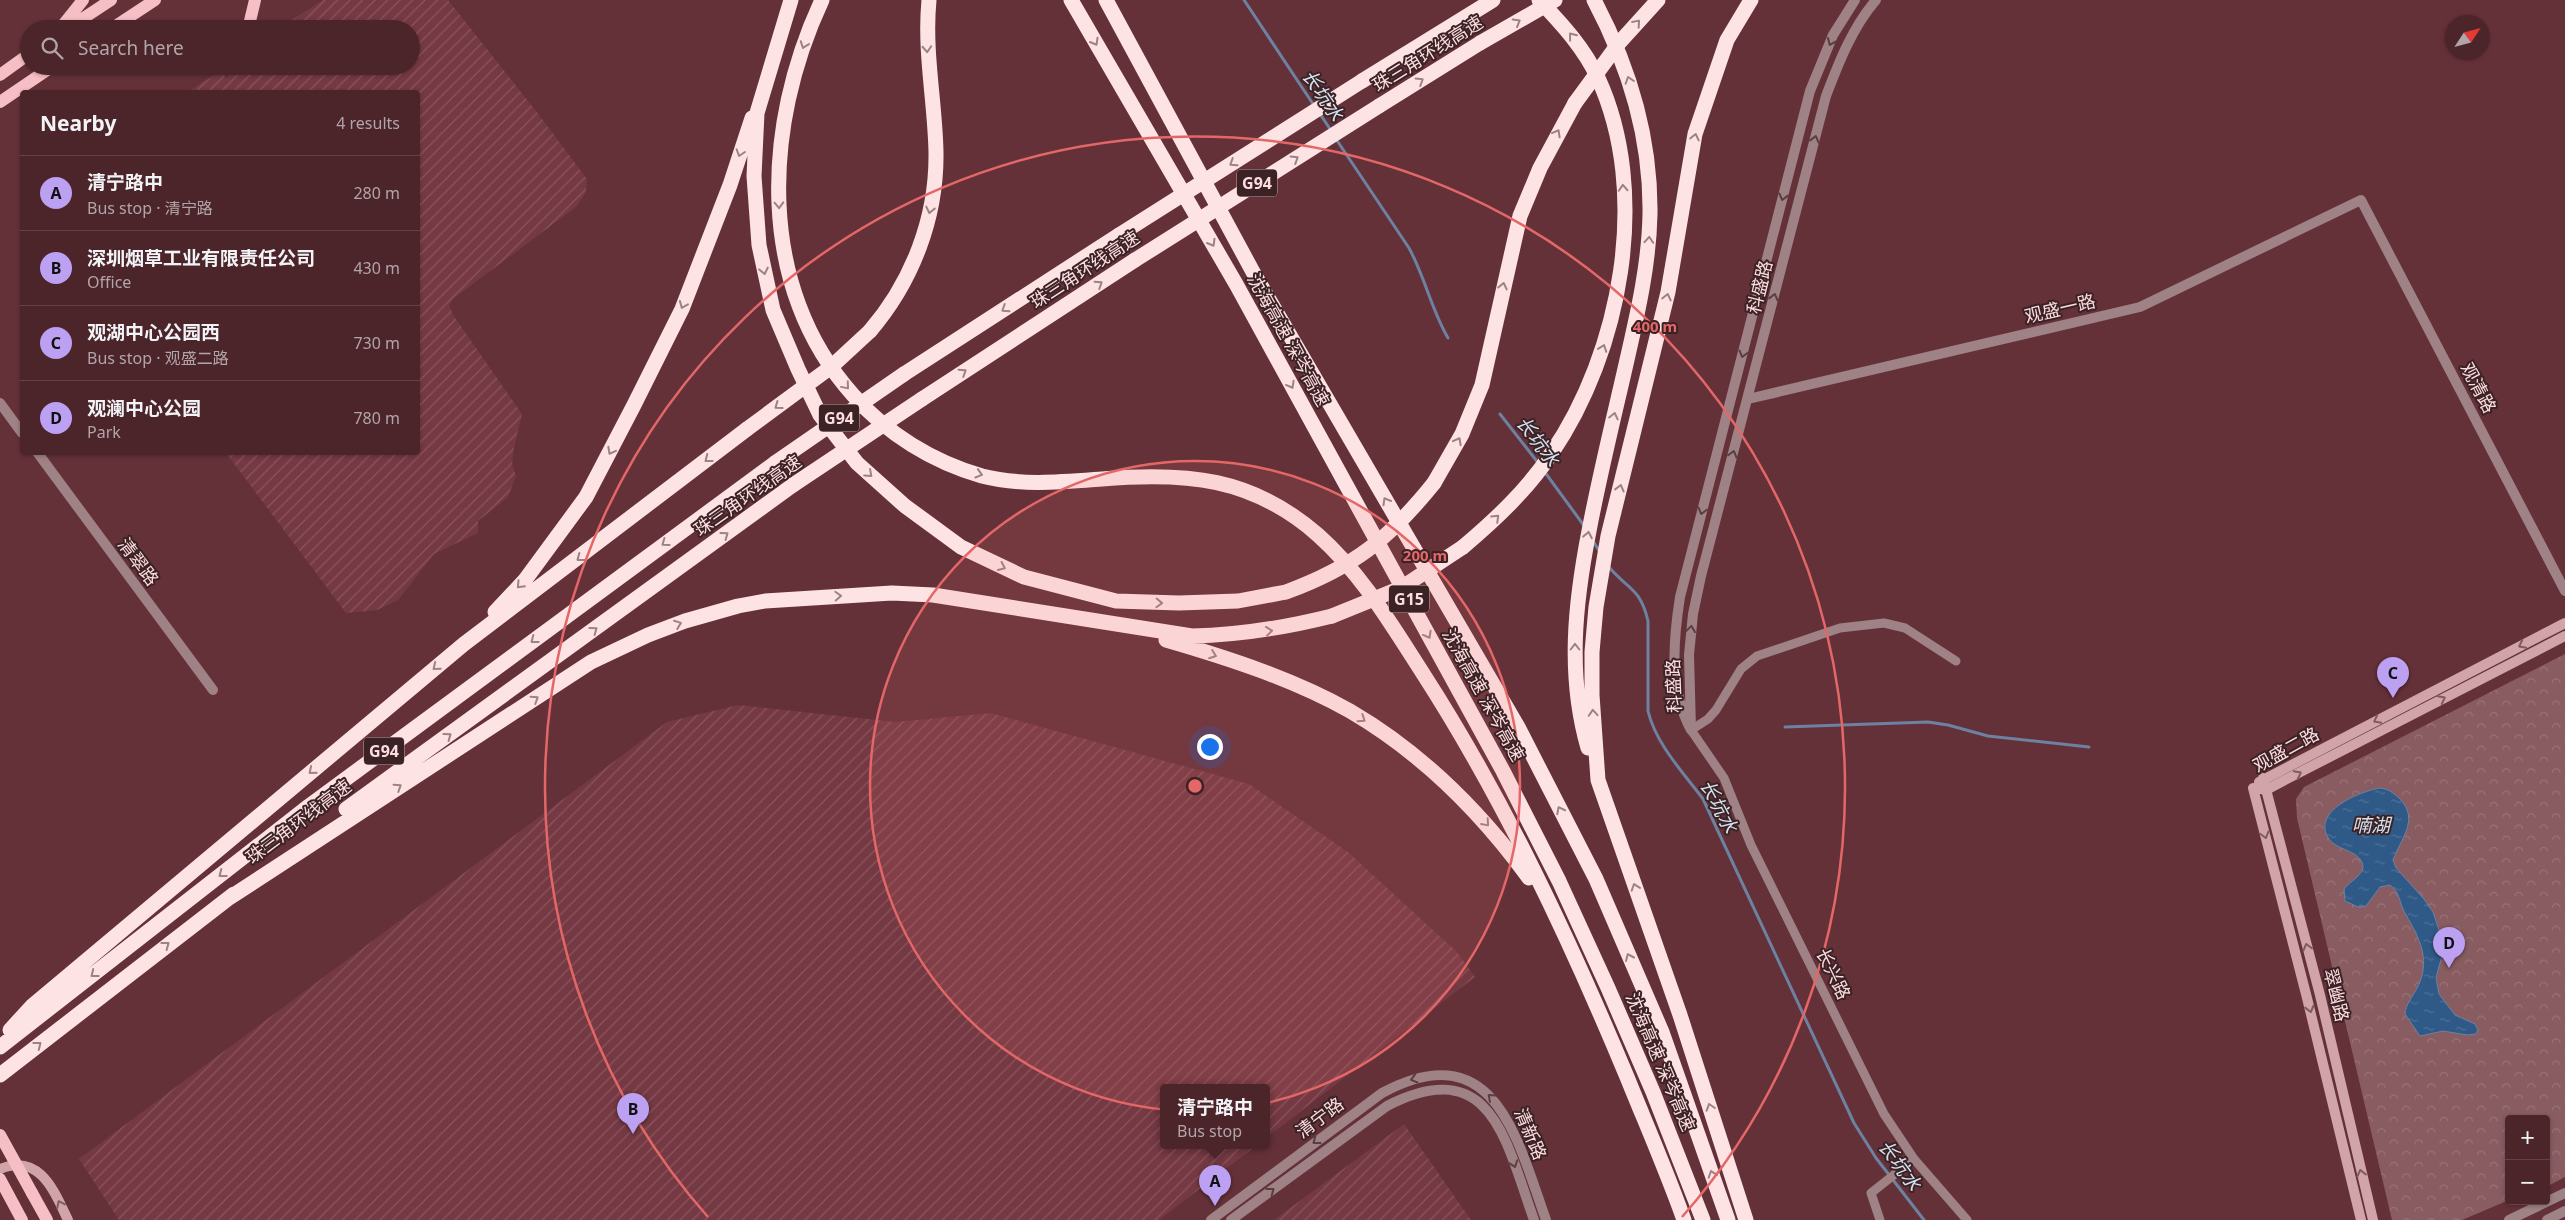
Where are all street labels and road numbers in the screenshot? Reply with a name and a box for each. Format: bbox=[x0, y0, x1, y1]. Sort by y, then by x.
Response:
street label: 珠三角环线高速 bbox=[1368, 10, 1487, 97]
road number: G94 bbox=[1237, 170, 1277, 197]
street label: 珠三角环线高速 bbox=[1025, 225, 1144, 314]
street label: 科盛路 bbox=[1741, 258, 1777, 316]
street label: 沈海高速 深岑高速 bbox=[1242, 269, 1335, 410]
street label: 观盛一路 bbox=[2022, 288, 2098, 328]
street label: 观清路 bbox=[2456, 358, 2502, 417]
road number: G94 bbox=[819, 404, 859, 432]
street label: 珠三角环线高速 bbox=[689, 449, 806, 541]
street label: 清翠路 bbox=[113, 533, 165, 590]
road number: G15 bbox=[1389, 586, 1429, 612]
street label: 沈海高速 深岑高速 bbox=[1437, 624, 1530, 765]
street label: 科盛路 bbox=[1660, 659, 1686, 713]
street label: 观盛二路 bbox=[2248, 721, 2323, 777]
road number: G94 bbox=[364, 738, 404, 764]
street label: 珠三角环线高速 bbox=[241, 774, 356, 869]
street label: 长兴路 bbox=[1811, 944, 1857, 1003]
street label: 翠幽路 bbox=[2319, 966, 2355, 1024]
street label: 沈海高速 深岑高速 bbox=[1621, 988, 1701, 1135]
street label: 清宁路 bbox=[1291, 1091, 1348, 1143]
street label: 清新路 bbox=[1509, 1104, 1553, 1163]

